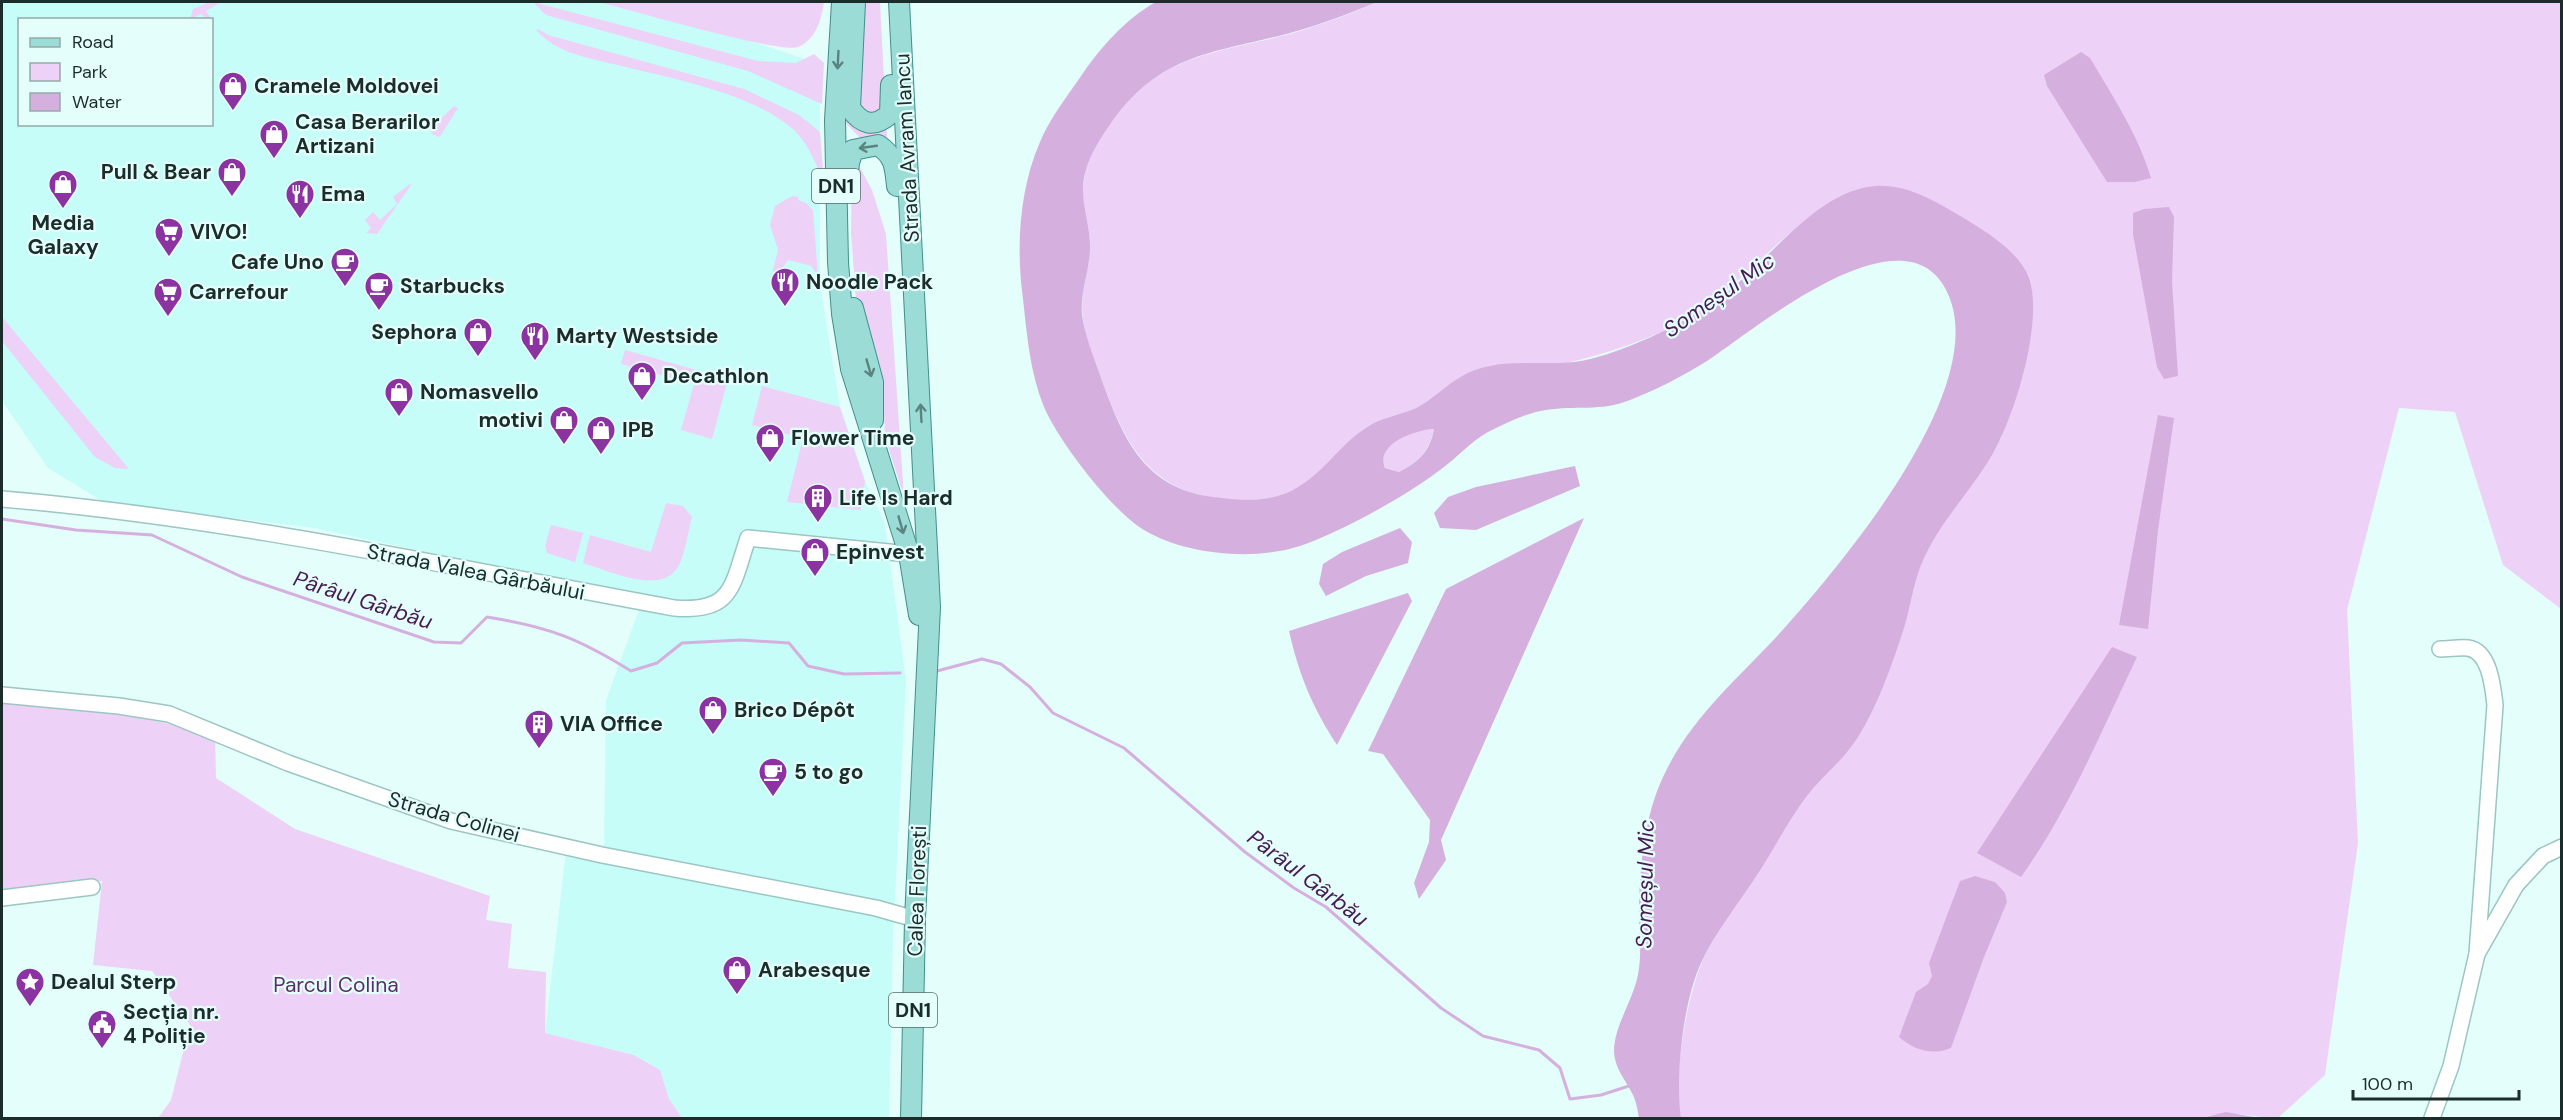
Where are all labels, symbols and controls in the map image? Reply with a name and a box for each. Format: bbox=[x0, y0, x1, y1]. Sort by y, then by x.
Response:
legend bbox=[18, 18, 213, 126]
text: Road bbox=[72, 30, 114, 54]
one-way arrow bbox=[833, 49, 844, 69]
street label: Strada Avram Iancu bbox=[888, 53, 926, 243]
text: Park bbox=[72, 60, 108, 84]
shop icon: Cramele Moldovei bbox=[217, 70, 249, 112]
place label: Cramele Moldovei bbox=[254, 72, 439, 100]
text: Water bbox=[72, 90, 122, 114]
place label: Casa Berarilor Artizani bbox=[295, 108, 440, 160]
shop icon: Casa Berarilor Artizani bbox=[258, 118, 290, 160]
one-way arrow bbox=[859, 141, 879, 152]
shop icon: Pull & Bear bbox=[216, 156, 248, 198]
place label: Pull & Bear bbox=[101, 158, 211, 186]
shop icon: Media Galaxy bbox=[47, 168, 79, 210]
road number: DN1 bbox=[812, 169, 860, 203]
restaurant icon: Ema bbox=[284, 178, 316, 220]
place label: Ema bbox=[321, 180, 365, 208]
place label: Media Galaxy bbox=[27, 209, 99, 261]
supermarket icon: VIVO! bbox=[153, 216, 185, 258]
place label: VIVO! bbox=[190, 218, 248, 246]
cafe icon: Cafe Uno bbox=[329, 246, 361, 288]
water label: Someșul Mic bbox=[1658, 246, 1780, 344]
place label: Cafe Uno bbox=[231, 248, 324, 276]
restaurant icon: Noodle Pack bbox=[769, 266, 801, 308]
place label: Noodle Pack bbox=[806, 268, 933, 296]
cafe icon: Starbucks bbox=[363, 270, 395, 312]
place label: Starbucks bbox=[400, 272, 505, 300]
supermarket icon: Carrefour bbox=[152, 276, 184, 318]
place label: Carrefour bbox=[189, 278, 289, 306]
shop icon: Sephora bbox=[462, 316, 494, 358]
place label: Sephora bbox=[371, 318, 457, 346]
restaurant icon: Marty Westside bbox=[519, 320, 551, 362]
place label: Marty Westside bbox=[556, 322, 718, 350]
one-way arrow bbox=[864, 358, 875, 377]
shop icon: Decathlon bbox=[626, 360, 658, 402]
place label: Decathlon bbox=[663, 362, 769, 390]
shop icon: Nomasvello bbox=[383, 376, 415, 418]
place label: Nomasvello bbox=[420, 378, 539, 406]
one-way arrow bbox=[915, 403, 926, 423]
shop icon: motivi bbox=[548, 404, 580, 446]
place label: motivi bbox=[478, 406, 543, 434]
shop icon: IPB bbox=[585, 414, 617, 456]
place label: IPB bbox=[622, 416, 654, 444]
shop icon: Flower Time bbox=[754, 422, 786, 464]
place label: Flower Time bbox=[791, 424, 914, 452]
building icon: Life Is Hard bbox=[802, 482, 834, 524]
place label: Life Is Hard bbox=[839, 484, 953, 512]
one-way arrow bbox=[896, 515, 907, 534]
shop icon: Epinvest bbox=[799, 536, 831, 578]
street label: Strada Valea Gârbăului bbox=[365, 537, 587, 607]
place label: Epinvest bbox=[836, 538, 925, 566]
water label: Pârâul Gârbău bbox=[290, 564, 437, 636]
shop icon: Brico Dépôt bbox=[697, 694, 729, 736]
place label: Brico Dépôt bbox=[734, 696, 855, 724]
building icon: VIA Office bbox=[523, 708, 555, 750]
place label: VIA Office bbox=[560, 710, 663, 738]
cafe icon: 5 to go bbox=[757, 756, 789, 798]
place label: 5 to go bbox=[794, 758, 863, 786]
street label: Strada Colinei bbox=[385, 785, 523, 849]
water label: Someșul Mic bbox=[1629, 819, 1661, 949]
water label: Pârâul Gârbău bbox=[1242, 823, 1375, 933]
street label: Calea Florești bbox=[901, 825, 933, 957]
shop icon: Arabesque bbox=[721, 954, 753, 996]
place label: Arabesque bbox=[758, 956, 871, 984]
place icon: Dealul Sterp bbox=[14, 966, 46, 1008]
place label: Dealul Sterp bbox=[51, 968, 176, 996]
park label: Parcul Colina bbox=[273, 971, 399, 999]
road number: DN1 bbox=[889, 993, 937, 1027]
place label: Secția nr. 4 Poliție bbox=[123, 998, 219, 1050]
public building icon: Secția nr. 4 Poliție bbox=[86, 1008, 118, 1050]
scale bar bbox=[2353, 1063, 2520, 1101]
text: 100 m bbox=[2362, 1072, 2413, 1096]

